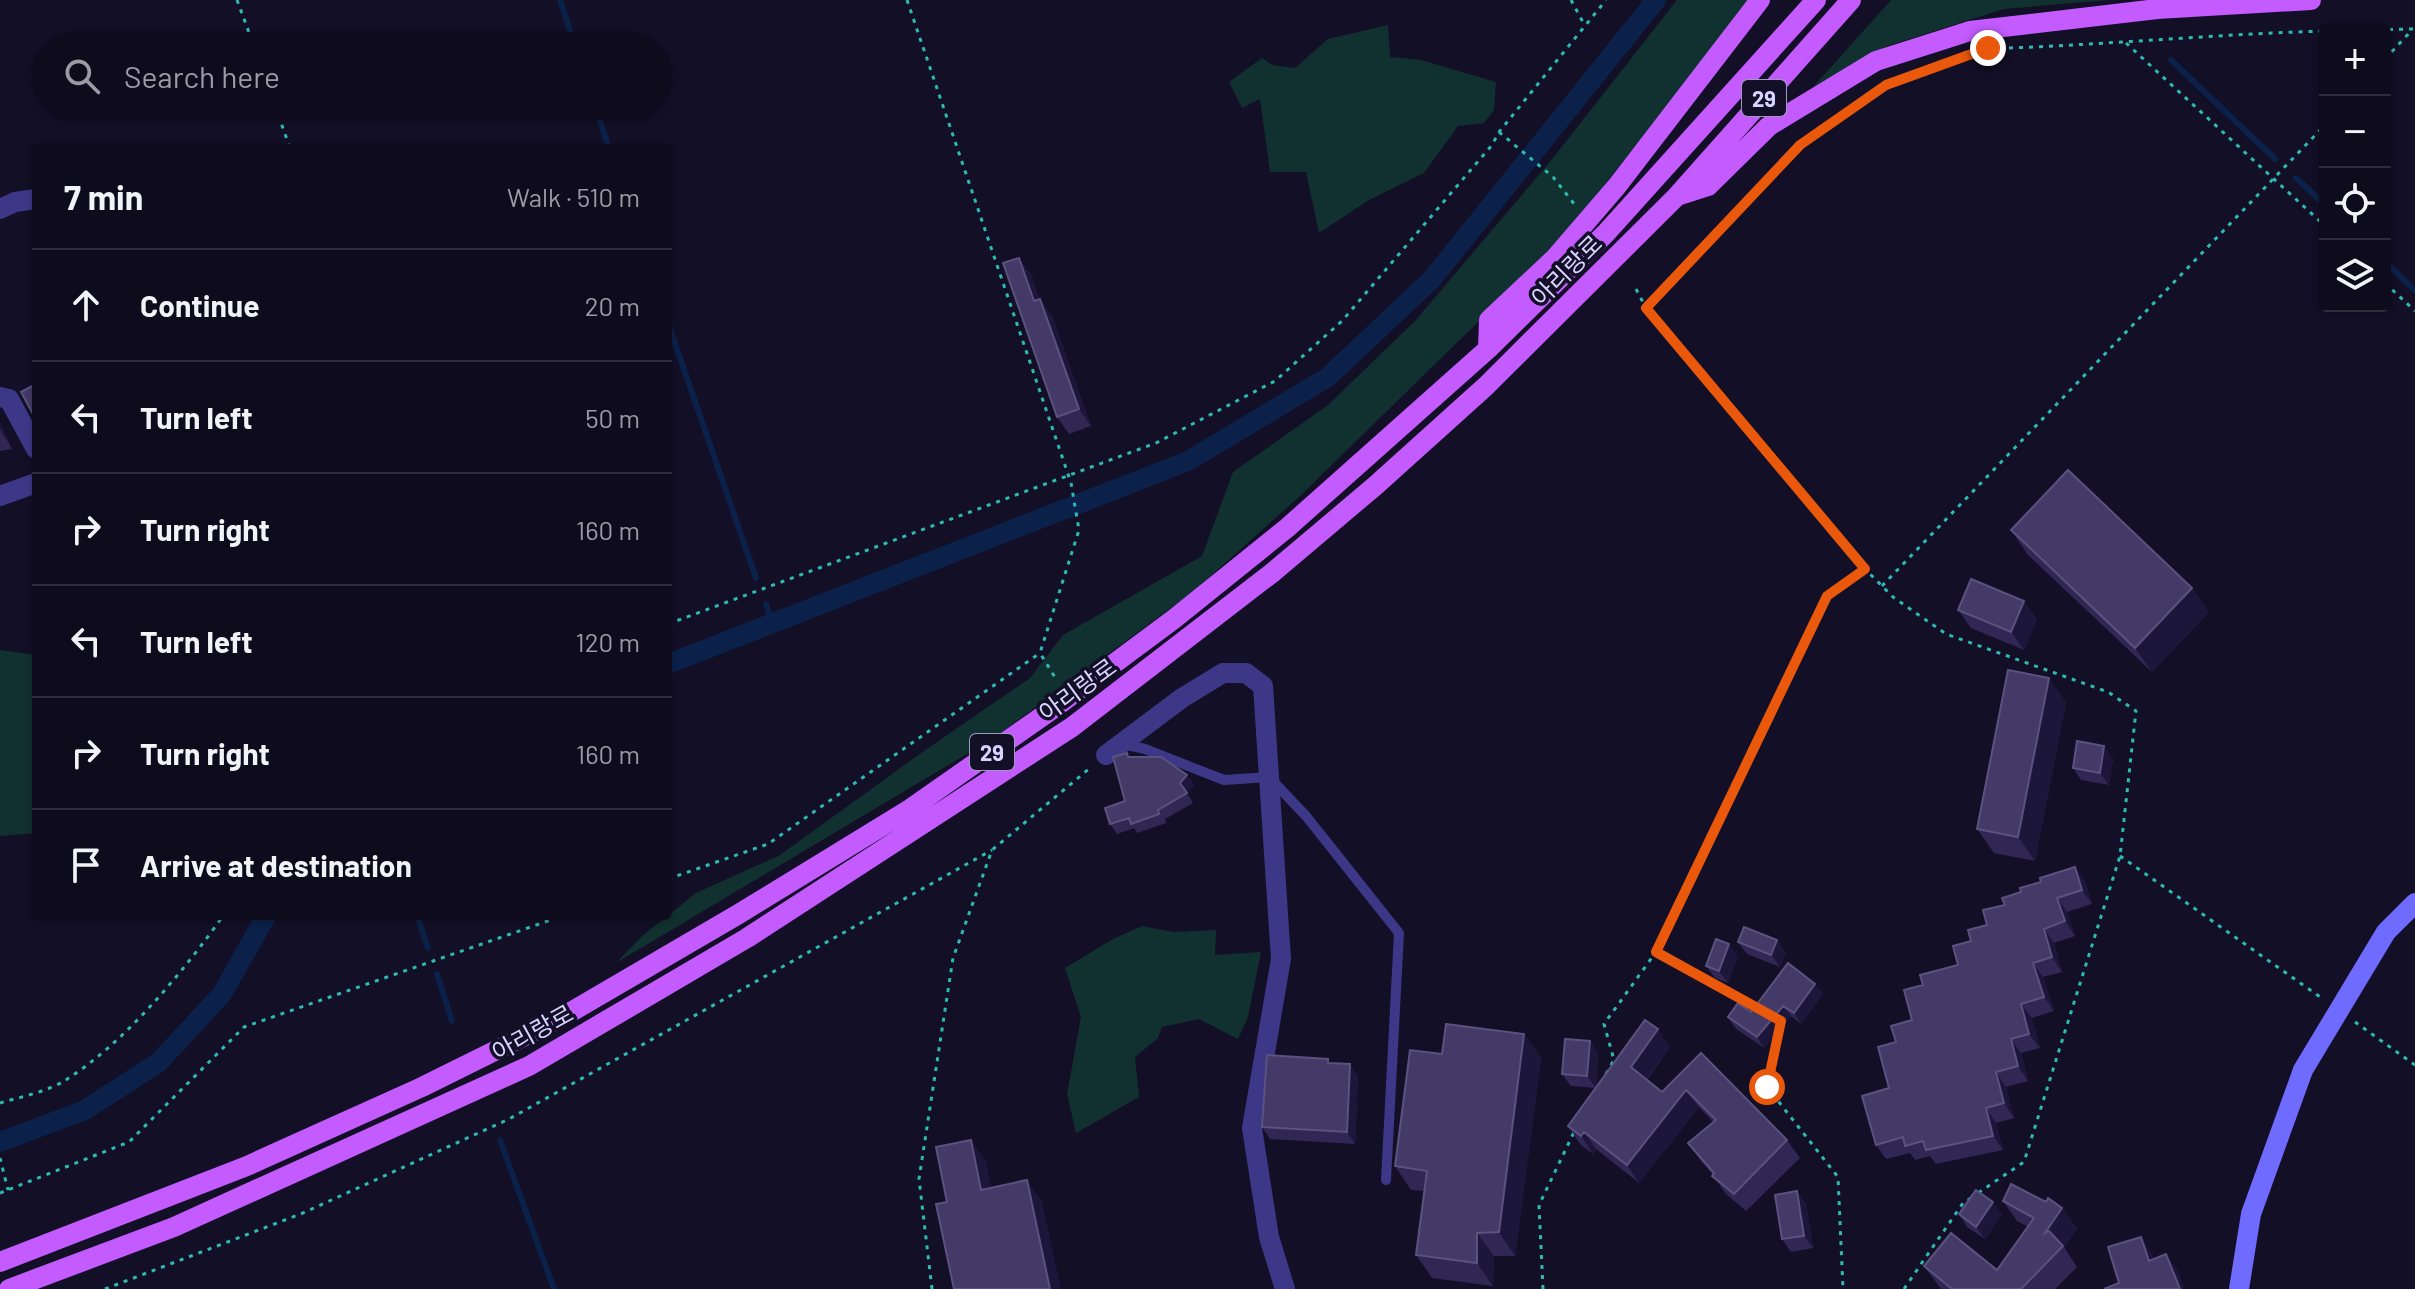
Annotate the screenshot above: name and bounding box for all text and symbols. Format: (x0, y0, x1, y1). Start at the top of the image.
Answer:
map controls (2319, 24, 2391, 312)
button: + (2319, 24, 2391, 96)
route end (1970, 30, 2006, 66)
search box (32, 32, 672, 120)
icon: search (60, 54, 104, 98)
text: Search here (124, 58, 280, 94)
road number: 29 (1742, 80, 1786, 116)
button: − (2319, 96, 2391, 168)
button: locate (2319, 168, 2391, 240)
text: 7 min (64, 176, 143, 217)
text: Walk · 510 m (507, 181, 640, 212)
street label: 아리랑로 (1525, 229, 1607, 311)
button: layers (2319, 240, 2391, 312)
icon: ahead (64, 283, 108, 327)
text: Continue (140, 287, 260, 323)
text: 20 m (585, 290, 640, 321)
icon: left (64, 395, 108, 439)
text: Turn left (140, 399, 253, 435)
text: 50 m (585, 402, 640, 433)
icon: right (64, 507, 108, 551)
text: Turn right (140, 511, 270, 547)
text: 160 m (576, 514, 640, 545)
icon: left (64, 619, 108, 663)
text: Turn left (140, 623, 253, 659)
text: 120 m (576, 626, 640, 657)
street label: 아리랑로 (1033, 651, 1121, 727)
icon: right (64, 731, 108, 775)
road number: 29 (970, 734, 1014, 770)
text: Turn right (140, 735, 270, 771)
text: 160 m (576, 738, 640, 769)
icon: arrive (64, 843, 108, 887)
text: Arrive at destination (140, 847, 412, 883)
street label: 아리랑로 (486, 998, 578, 1066)
route start (1749, 1069, 1785, 1105)

